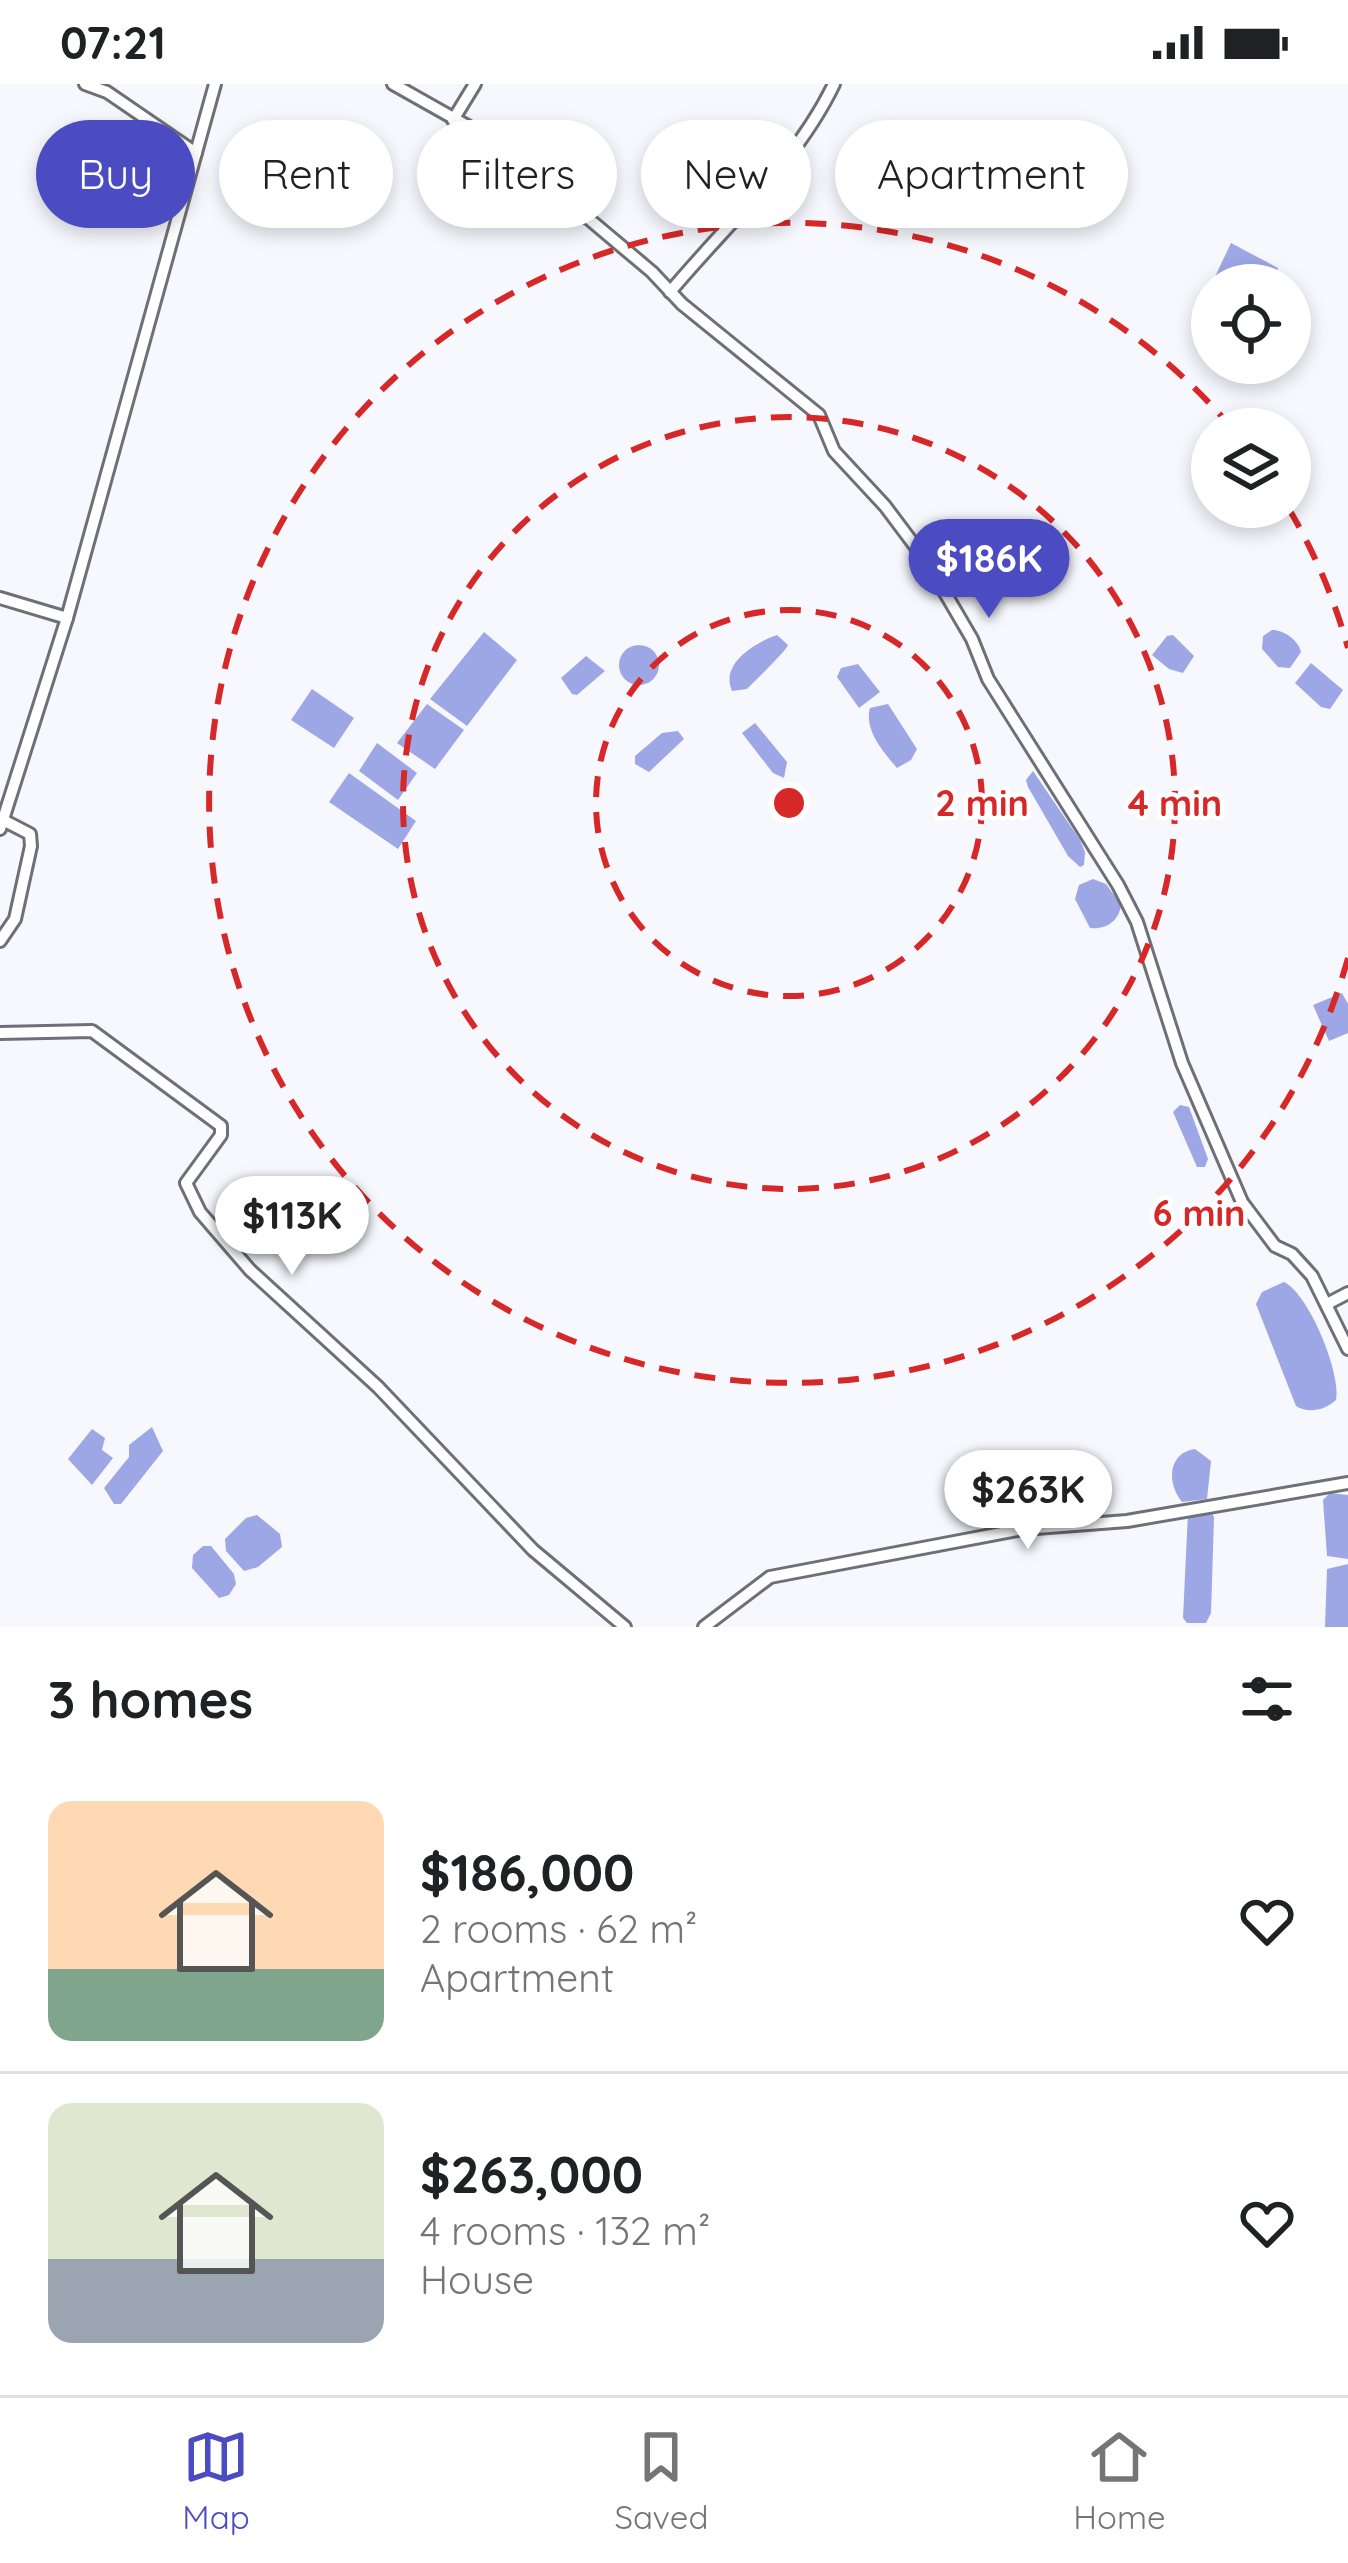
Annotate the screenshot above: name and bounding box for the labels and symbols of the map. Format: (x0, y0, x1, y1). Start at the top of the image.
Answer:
pin: $186K (905, 519, 1073, 621)
text: 2 min (935, 780, 1029, 825)
text: 4 min (1128, 780, 1222, 825)
centre of rings (768, 782, 810, 824)
pin: $113K (208, 1176, 376, 1278)
text: 6 min (1152, 1190, 1246, 1235)
pin: $263K (944, 1450, 1112, 1552)

